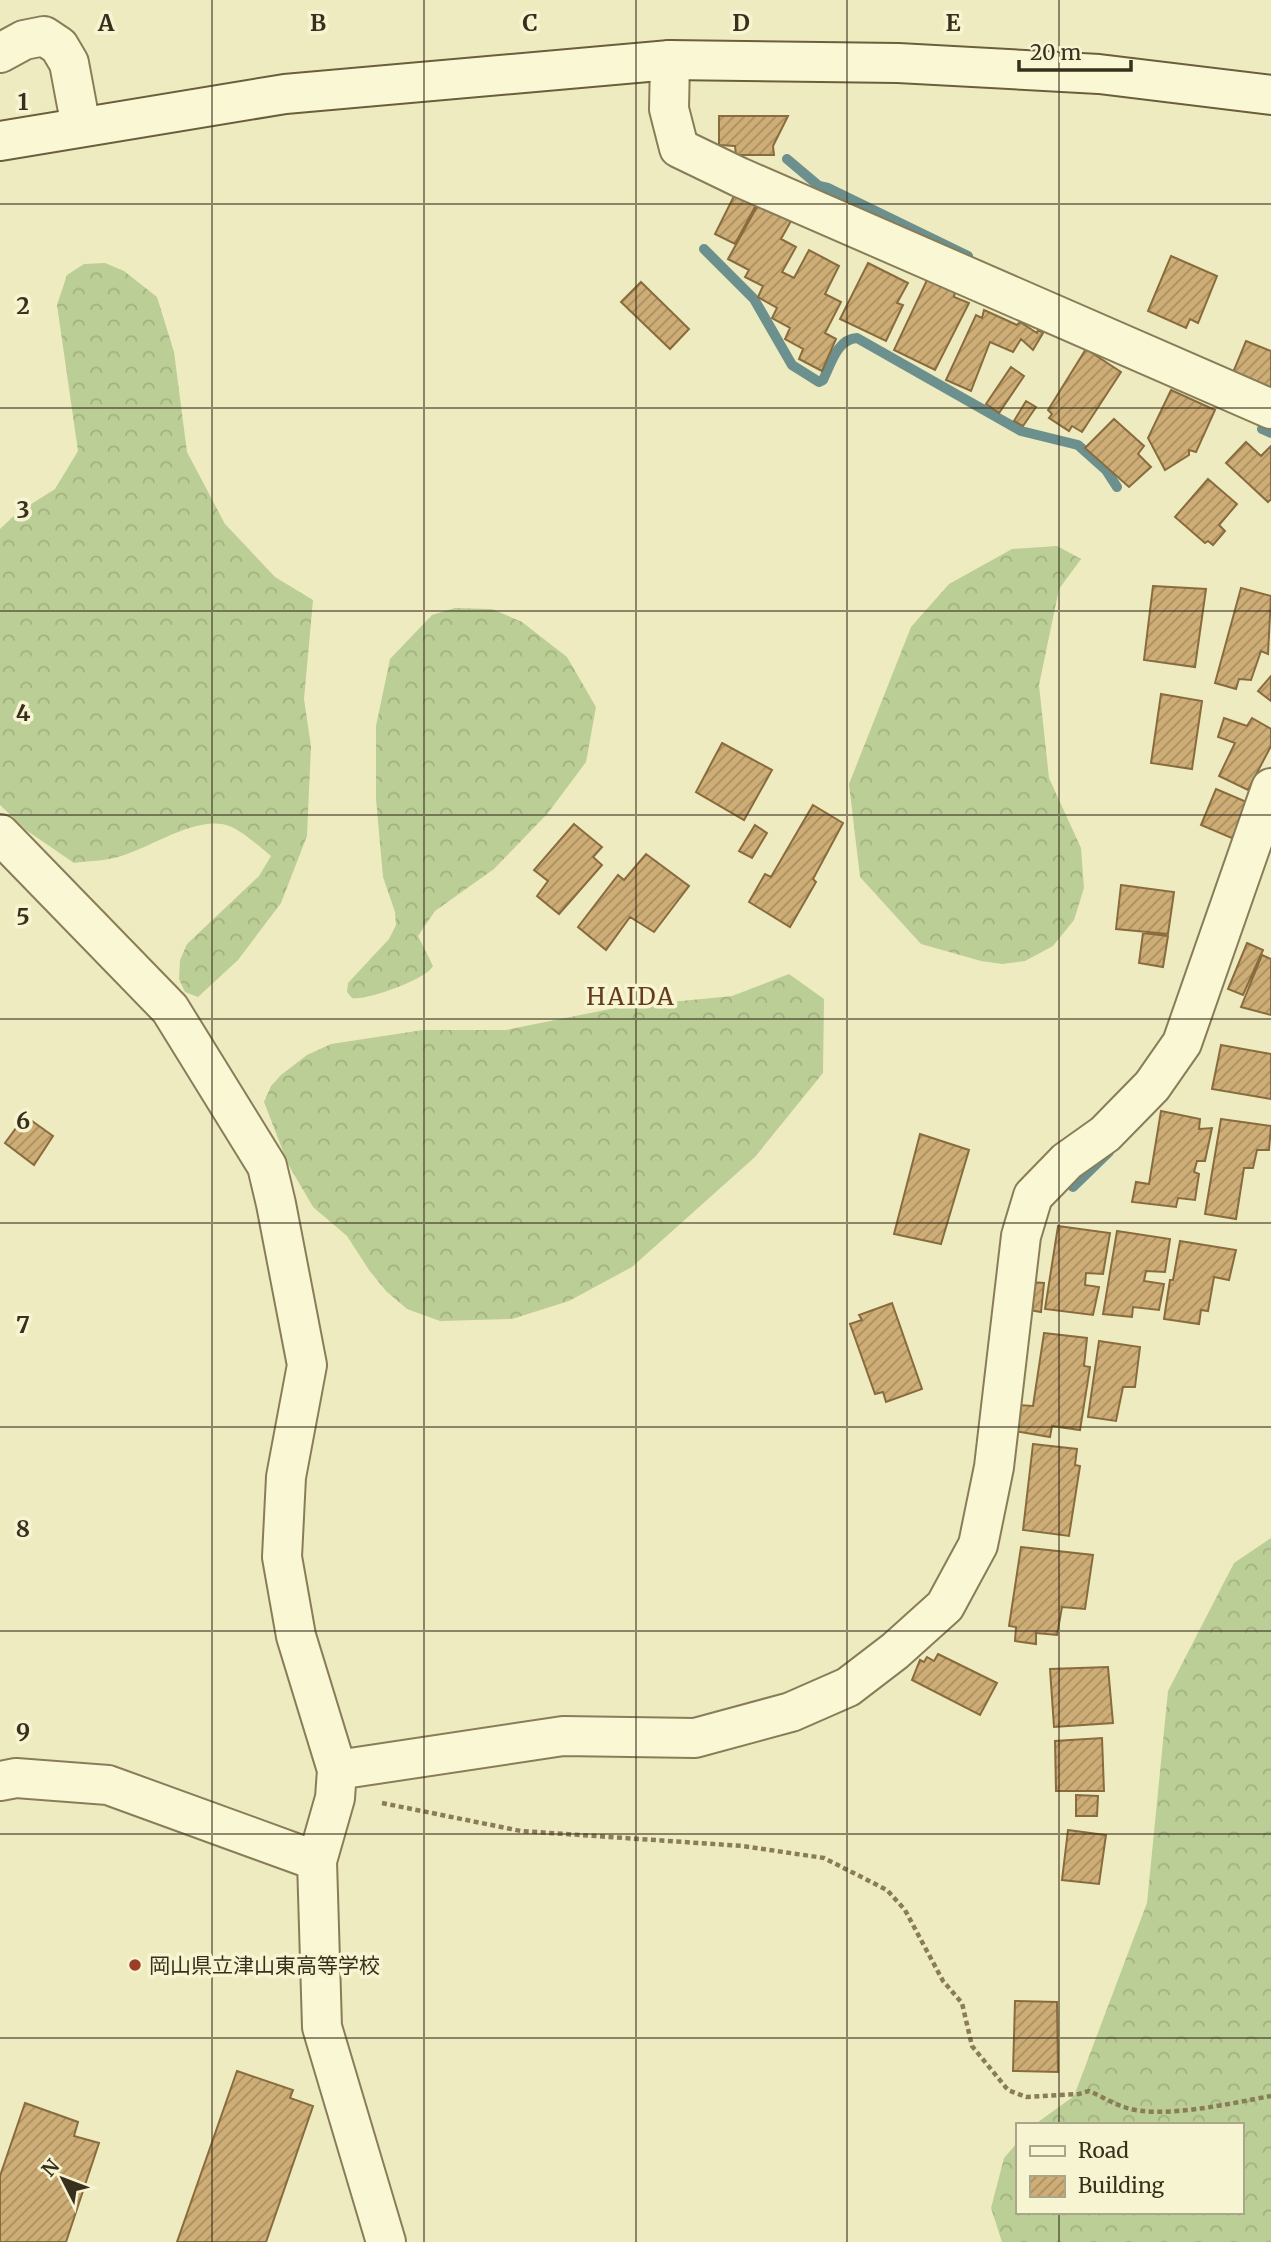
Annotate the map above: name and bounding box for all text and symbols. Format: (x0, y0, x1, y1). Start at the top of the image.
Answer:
text: A (97, 8, 115, 37)
text: B (310, 8, 326, 37)
text: C (522, 8, 538, 37)
text: D (732, 8, 750, 37)
text: E (945, 8, 961, 37)
scale bar (1019, 28, 1131, 72)
text: 20 m (1030, 39, 1082, 66)
text: 1 (18, 87, 29, 116)
text: 2 (16, 291, 30, 320)
text: 3 (16, 495, 30, 524)
text: 4 (16, 698, 31, 727)
text: 5 (16, 902, 30, 931)
district label: HAIDA (586, 981, 676, 1012)
text: 6 (16, 1106, 30, 1135)
text: 7 (16, 1310, 30, 1339)
text: 8 (16, 1514, 30, 1543)
text: 9 (16, 1717, 30, 1746)
place label: 岡山県立津山東高等学校 (149, 1952, 380, 1979)
marker: 岡山県立津山東高等学校 (127, 1957, 143, 1973)
legend (1016, 2123, 1243, 2214)
text: Road (1078, 2137, 1129, 2164)
north arrow (28, 2144, 98, 2214)
text: N (36, 2154, 64, 2181)
text: Building (1078, 2172, 1165, 2199)

